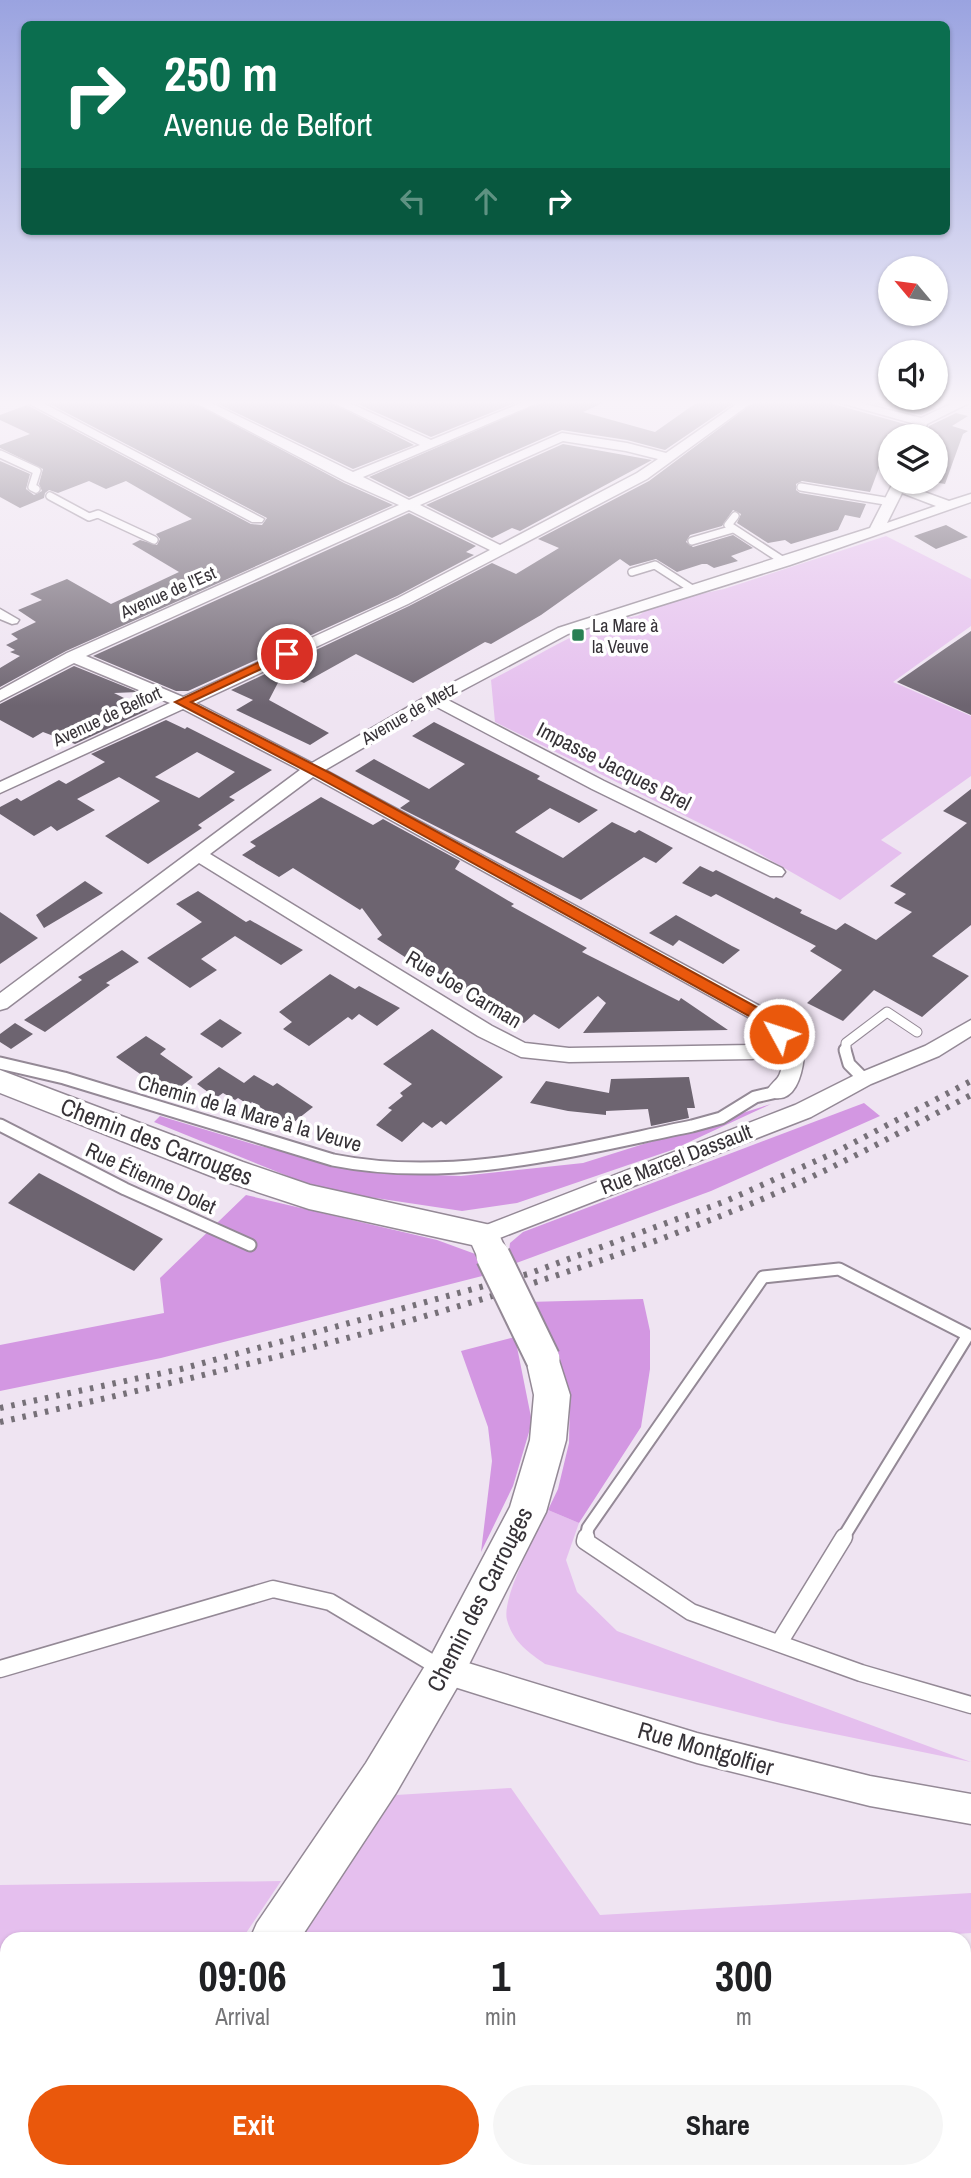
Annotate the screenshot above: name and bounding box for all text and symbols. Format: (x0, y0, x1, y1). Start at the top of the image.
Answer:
text: 250 m (164, 40, 278, 106)
icon: right (49, 49, 140, 140)
text: Avenue de Belfort (164, 103, 372, 146)
icon: left (394, 182, 432, 220)
icon: ahead (467, 182, 505, 220)
icon: right (540, 182, 578, 220)
north arrow (878, 256, 948, 326)
map controls (878, 256, 948, 494)
button: sound (878, 340, 948, 410)
button: layers (878, 424, 948, 494)
street label: Avenue de l'Est (115, 560, 220, 625)
place label: La Mare à la Veuve (592, 613, 658, 659)
pin (257, 624, 317, 684)
marker: La Mare à la Veuve (570, 627, 586, 643)
icon: arrive (268, 635, 306, 673)
street label: Avenue de Metz (356, 676, 461, 751)
street label: Avenue de Belfort (48, 680, 165, 752)
street label: Impasse Jacques Brel (532, 715, 696, 817)
street label: Rue Joe Carman (401, 943, 527, 1035)
position arrow (742, 997, 816, 1071)
street label: Chemin de la Mare à la Veuve (135, 1067, 365, 1159)
street label: Chemin des Carrouges (56, 1090, 258, 1192)
street label: Rue Marcel Dassault (596, 1117, 756, 1201)
street label: Rue Étienne Dolet (81, 1135, 221, 1221)
street label: Chemin des Carrouges (419, 1501, 539, 1697)
street label: Rue Montgolfier (634, 1713, 778, 1783)
text: 09:06 (199, 1948, 287, 2004)
text: 1 (491, 1948, 510, 2004)
text: 300 (715, 1948, 773, 2004)
text: Arrival (215, 2001, 270, 2032)
text: min (485, 2001, 517, 2032)
text: m (736, 2001, 752, 2032)
button: Exit (28, 2085, 479, 2165)
button: Share (493, 2085, 943, 2165)

